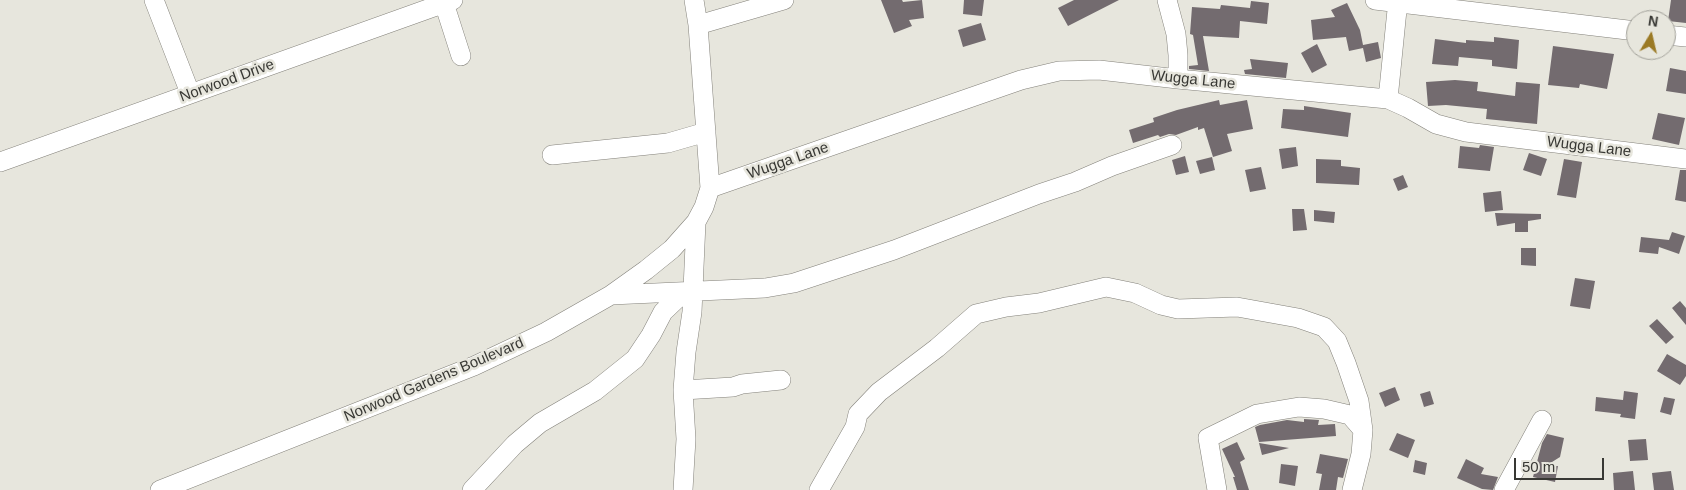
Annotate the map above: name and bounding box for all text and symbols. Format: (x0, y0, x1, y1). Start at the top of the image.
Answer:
north arrow (1626, 10, 1676, 60)
text: N (1647, 12, 1659, 30)
street label: Norwood Drive (177, 56, 277, 106)
street label: Wugga Lane (1150, 67, 1236, 93)
street label: Wugga Lane (1546, 133, 1632, 161)
street label: Wugga Lane (745, 139, 831, 183)
street label: Norwood Gardens Boulevard (341, 334, 527, 426)
scale bar (1516, 448, 1606, 480)
text: 50 m (1522, 458, 1555, 475)

